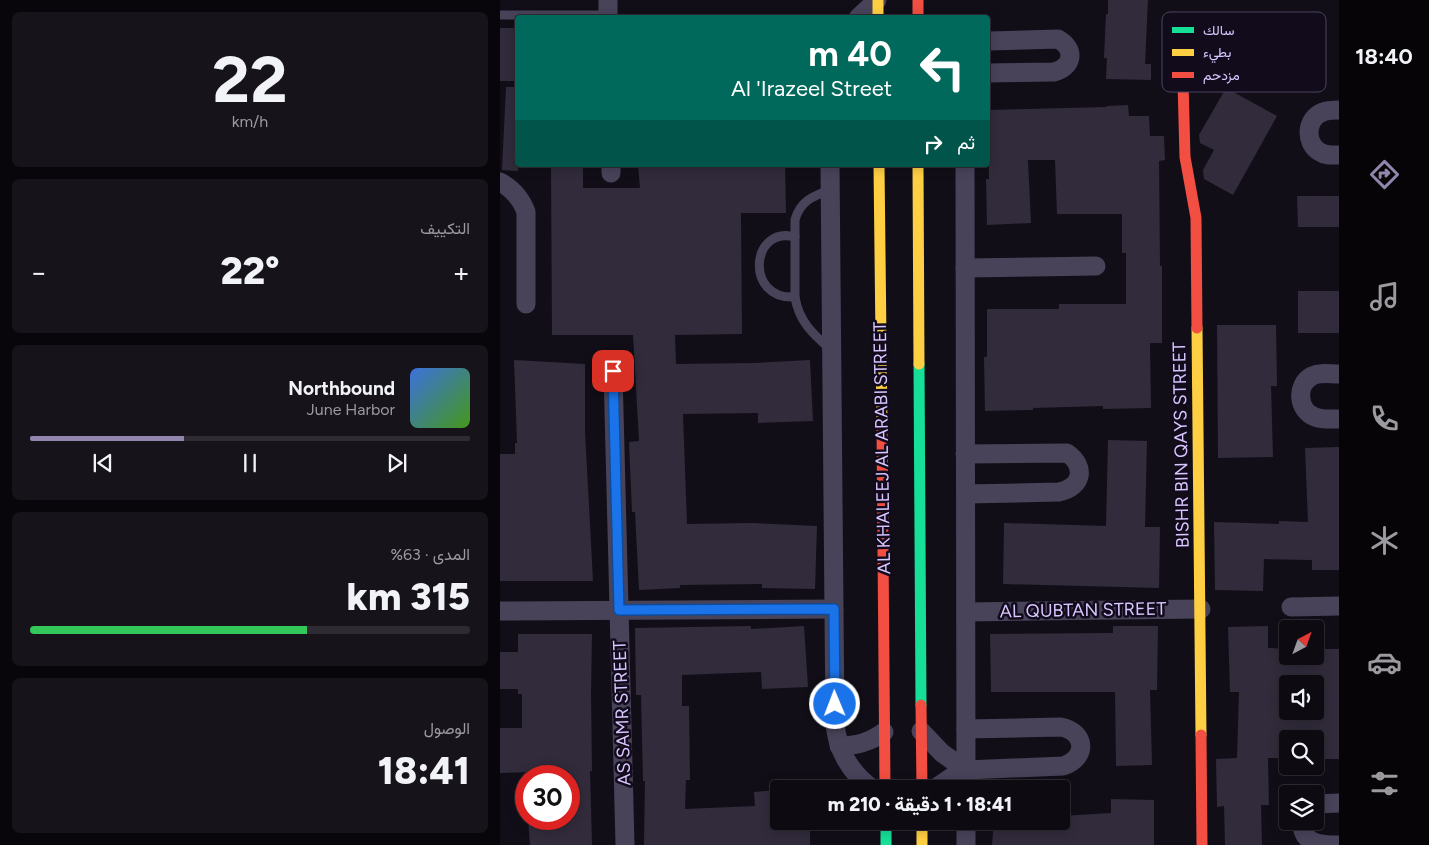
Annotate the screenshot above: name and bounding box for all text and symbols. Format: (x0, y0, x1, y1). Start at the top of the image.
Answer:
legend (1162, 12, 1326, 92)
text: سالك (1203, 22, 1234, 39)
text: 40 m (808, 33, 892, 75)
icon: left (910, 35, 975, 100)
text: 22 (212, 40, 288, 118)
text: 18:40 (1355, 43, 1413, 70)
text: بطيء (1203, 44, 1231, 64)
text: مزدحم (1203, 67, 1240, 84)
text: Al 'Irazeel Street (731, 75, 892, 102)
text: km/h (232, 112, 268, 131)
icon: right (919, 130, 947, 158)
text: ثم (957, 131, 975, 154)
icon: directions (1367, 157, 1402, 192)
text: التكييف (420, 219, 470, 238)
text: 22° (220, 248, 280, 294)
text: − (30, 255, 47, 289)
text: + (453, 255, 470, 289)
icon: music (1367, 279, 1402, 314)
street label: AL KHALEEJ AL ARABI STREET (869, 321, 895, 574)
street label: BISHR BIN QAYS STREET (1168, 342, 1194, 548)
pin (592, 350, 634, 392)
icon: arrive (599, 357, 627, 385)
text: Northbound (288, 377, 395, 400)
text: June Harbor (307, 400, 395, 419)
icon: phone (1367, 401, 1402, 436)
icon: previous (89, 449, 117, 477)
icon: pause (236, 449, 264, 477)
icon: next (383, 449, 411, 477)
icon: climate (1367, 523, 1402, 558)
text: المدى · 63% (390, 545, 470, 564)
text: 315 km (347, 574, 470, 620)
street label: AL QUBTAN STREET (1000, 598, 1167, 622)
north arrow (1279, 620, 1324, 665)
map controls (1279, 620, 1324, 830)
street label: AS SAMR STREET (608, 640, 636, 786)
icon: car (1367, 645, 1402, 680)
button: sound (1279, 675, 1324, 720)
position arrow (808, 677, 860, 729)
text: الوصول (424, 719, 470, 738)
button: search (1279, 730, 1324, 775)
text: 18:41 (378, 748, 470, 794)
speed limit sign: 30 (515, 765, 580, 830)
icon: filters (1367, 766, 1402, 801)
button: layers (1279, 785, 1324, 830)
text: 18:41 · 1 دقيقة · 210 m (828, 793, 1012, 816)

